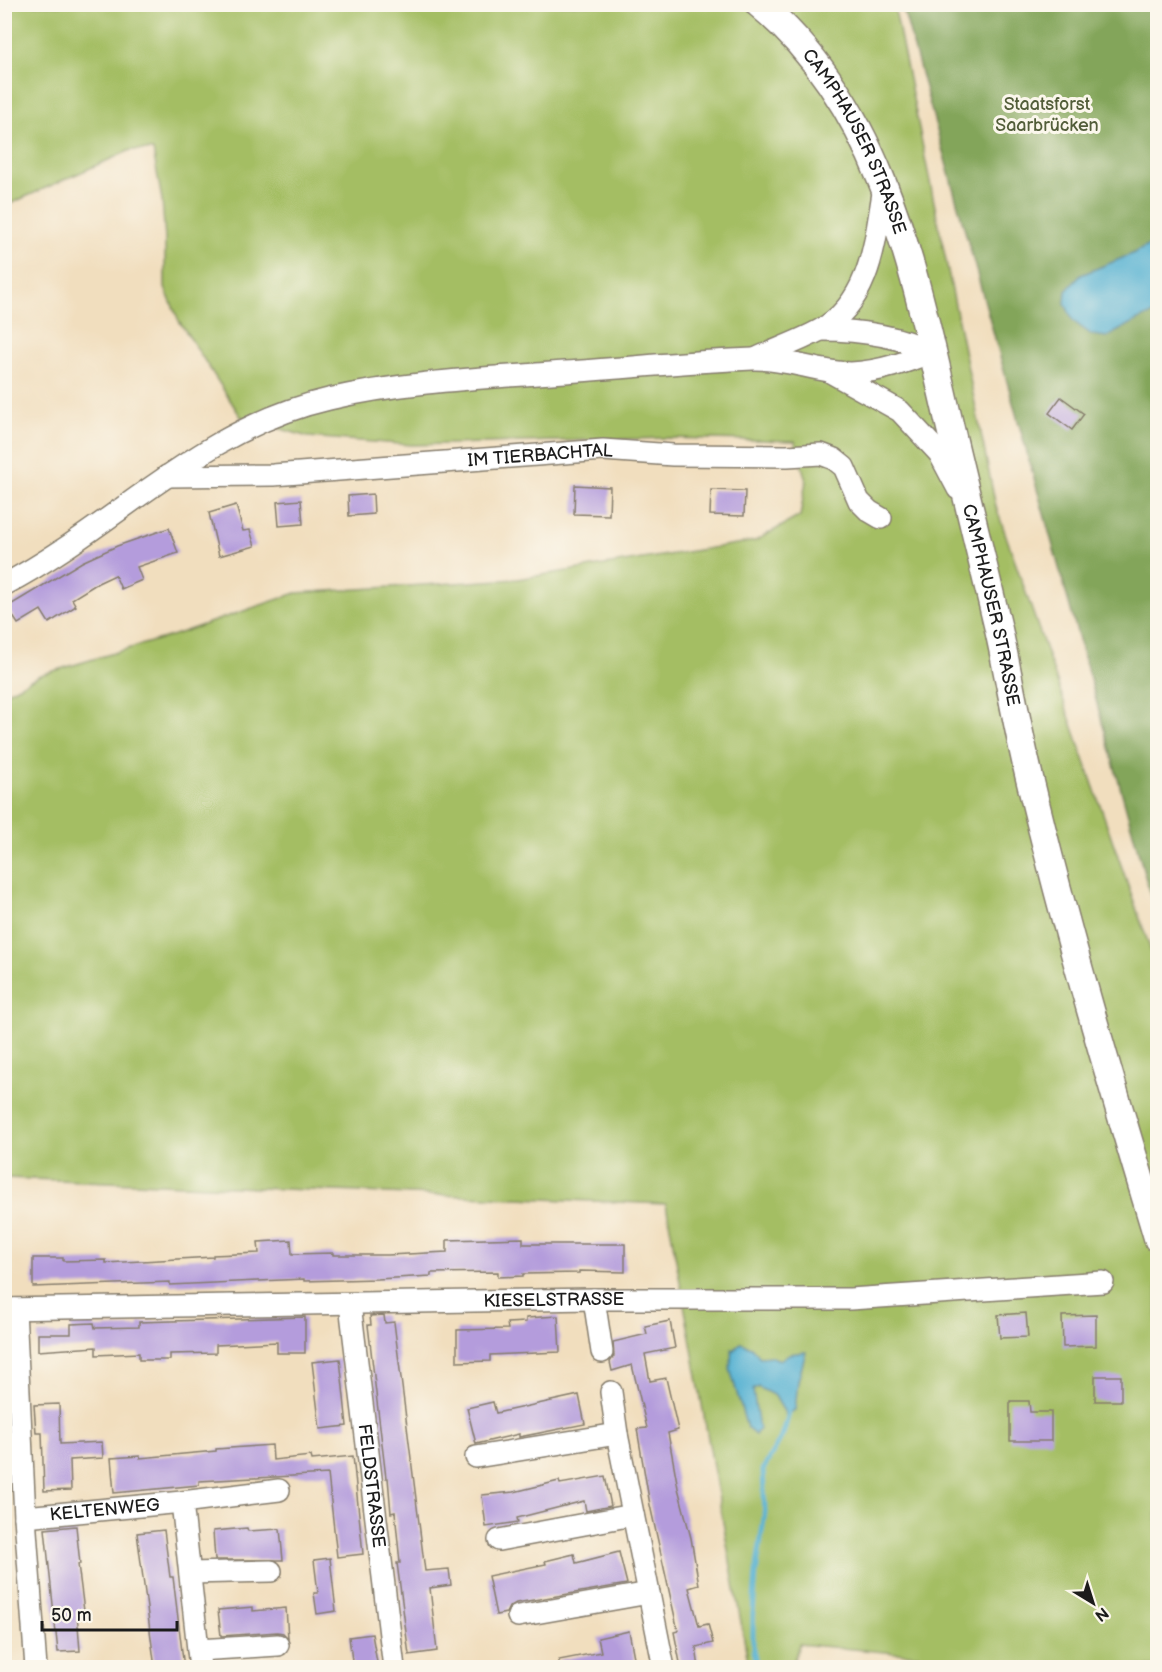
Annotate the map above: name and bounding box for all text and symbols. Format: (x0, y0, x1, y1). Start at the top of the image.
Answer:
street label: CAMPHAUSER STRASSE (798, 45, 910, 237)
park label: Staatsforst Saarbrücken (995, 94, 1099, 136)
street label: IM TIERBACHTAL (467, 440, 614, 471)
street label: CAMPHAUSER STRASSE (958, 502, 1024, 708)
street label: KIESELSTRASSE (483, 1289, 625, 1312)
street label: FELDSTRASSE (354, 1422, 389, 1549)
street label: KELTENWEG (49, 1494, 161, 1526)
north arrow (1063, 1573, 1123, 1633)
scale bar (42, 1594, 177, 1632)
text: N (1091, 1602, 1112, 1625)
text: 50 m (51, 1605, 92, 1626)

